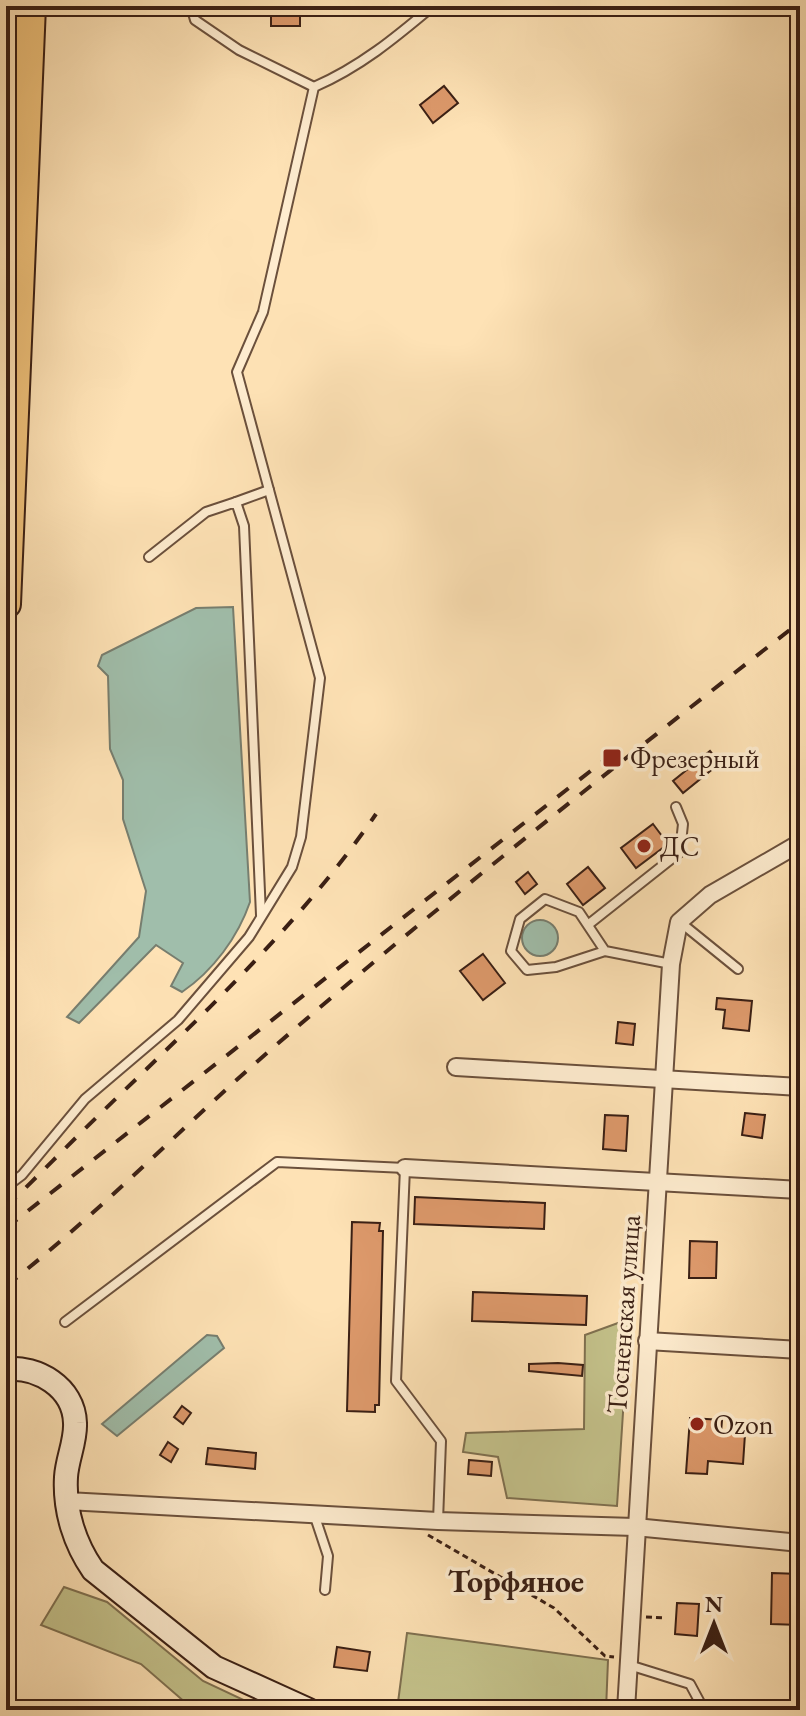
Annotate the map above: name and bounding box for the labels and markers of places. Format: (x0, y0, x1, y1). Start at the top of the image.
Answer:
place label: Фрезерный (630, 740, 760, 776)
marker: Фрезерный (601, 747, 623, 769)
place label: ДС (660, 828, 700, 864)
marker: ДС (635, 837, 653, 855)
place label: Ozon (713, 1406, 774, 1442)
marker: Ozon (688, 1415, 706, 1433)

